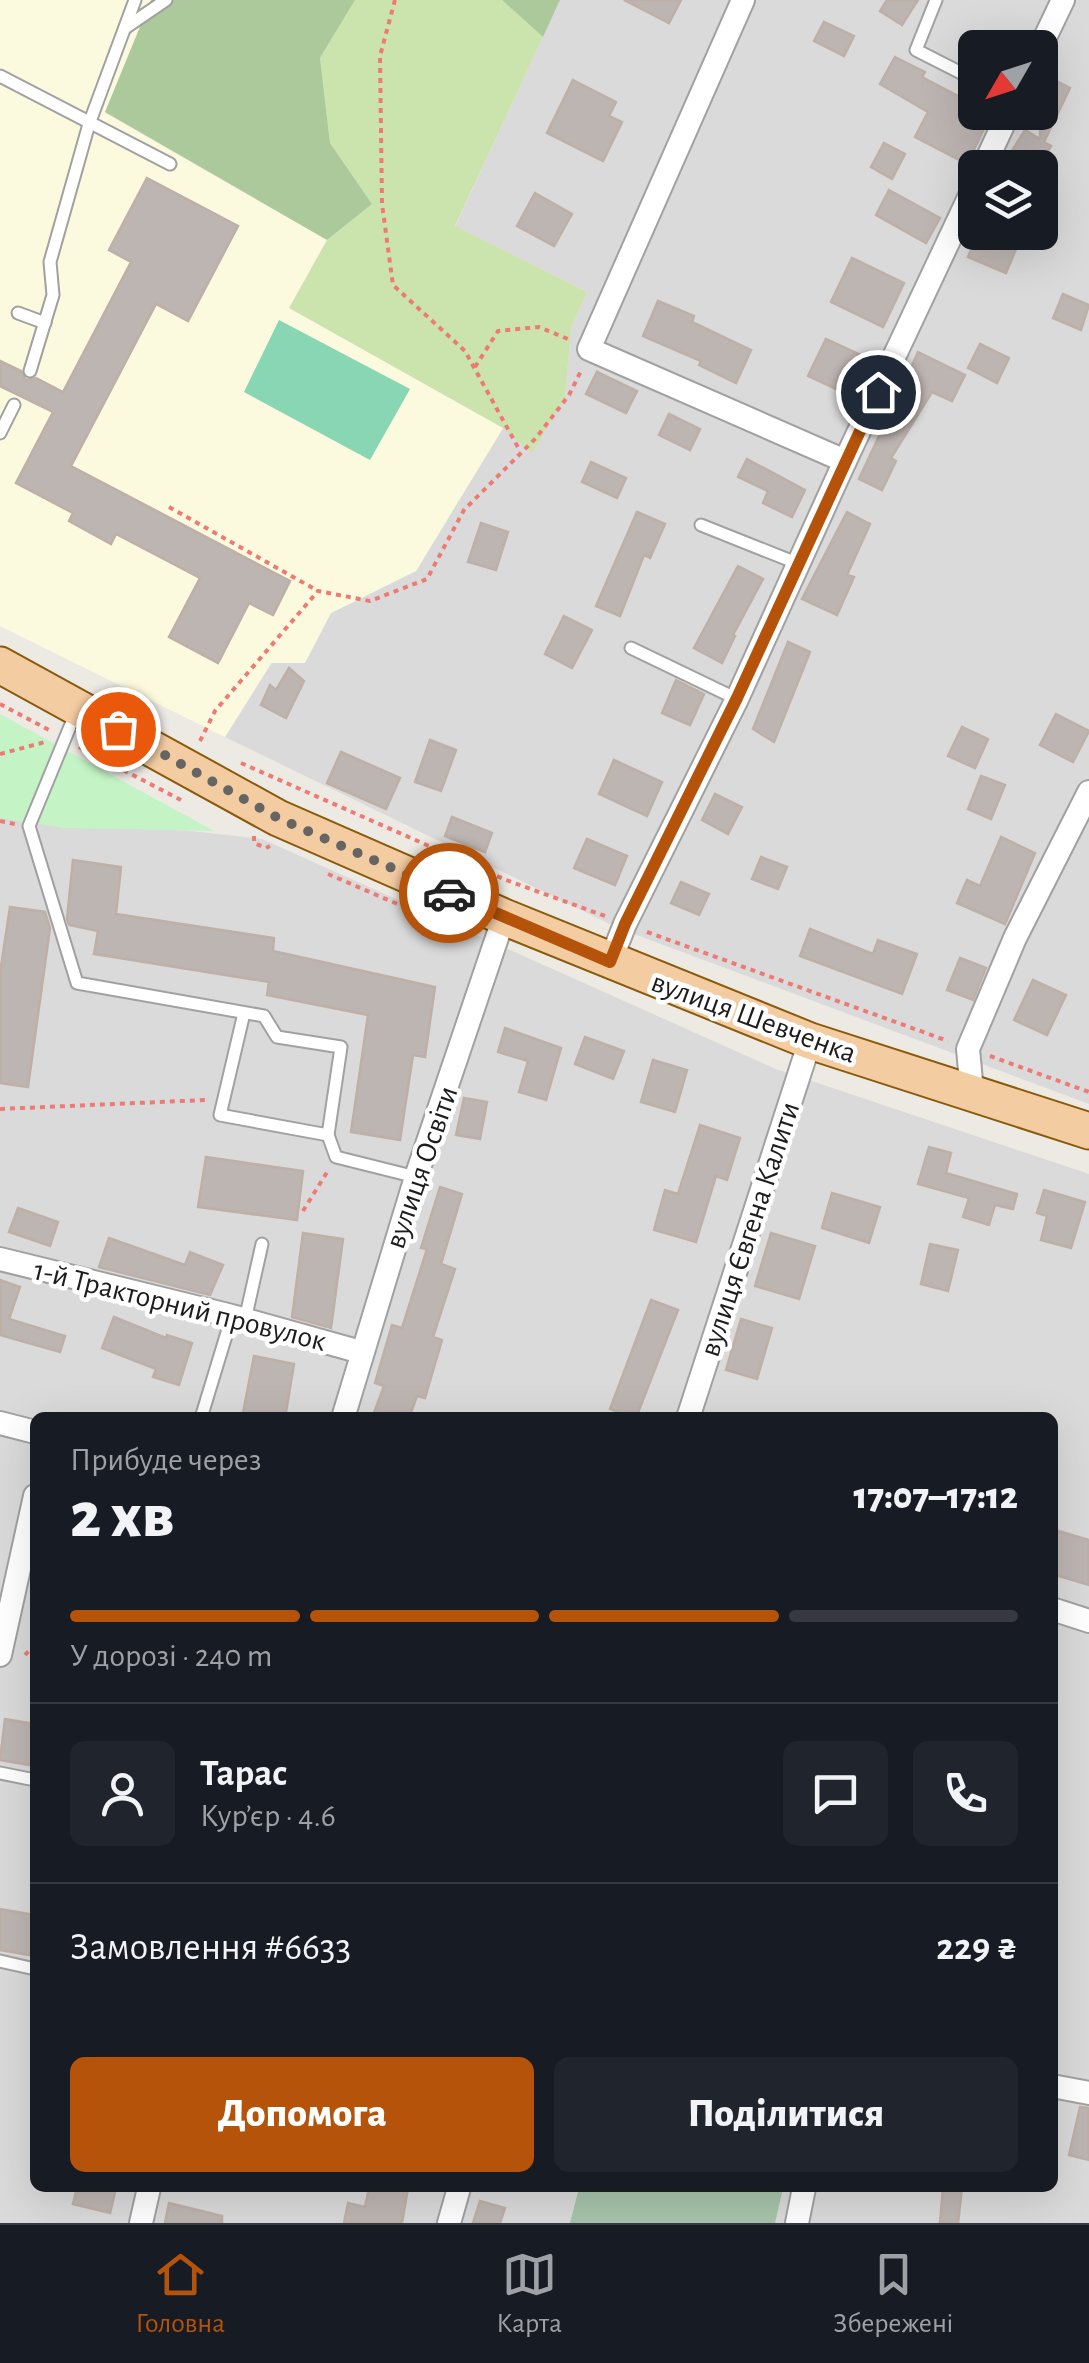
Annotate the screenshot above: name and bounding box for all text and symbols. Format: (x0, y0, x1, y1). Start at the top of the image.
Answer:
north arrow (958, 30, 1058, 130)
map controls (958, 30, 1058, 250)
button: layers (958, 150, 1058, 250)
pin (836, 350, 921, 435)
icon: home (851, 365, 906, 420)
pin (76, 687, 161, 772)
icon: bag (91, 702, 146, 757)
courier (399, 843, 499, 943)
icon: car (422, 866, 477, 921)
street label: вулиця Шевченка (647, 967, 860, 1069)
street label: вулиця Освіти (380, 1082, 464, 1252)
street label: вулиця Євгена Калити (695, 1098, 805, 1360)
street label: 1-й Тракторний провулок (30, 1255, 329, 1357)
text: Прибуде через (70, 1444, 262, 1476)
text: 17:07–17:12 (853, 1478, 1018, 1516)
text: 2 хв (70, 1484, 174, 1549)
text: У дорозі · 240 m (70, 1640, 272, 1672)
button: person (70, 1741, 175, 1846)
button: chat (783, 1741, 888, 1846)
button: phone (913, 1741, 1018, 1846)
text: Тарас (200, 1755, 287, 1793)
text: Кур’єр · 4.6 (200, 1800, 336, 1832)
text: Замовлення #6633 (70, 1929, 351, 1967)
text: 229 ₴ (936, 1929, 1018, 1967)
button: Допомога (70, 2057, 534, 2172)
button: Поділитися (554, 2057, 1018, 2172)
tab: Головна (136, 2247, 225, 2341)
tab: Карта (496, 2247, 562, 2341)
tab: Збережені (833, 2247, 953, 2341)

